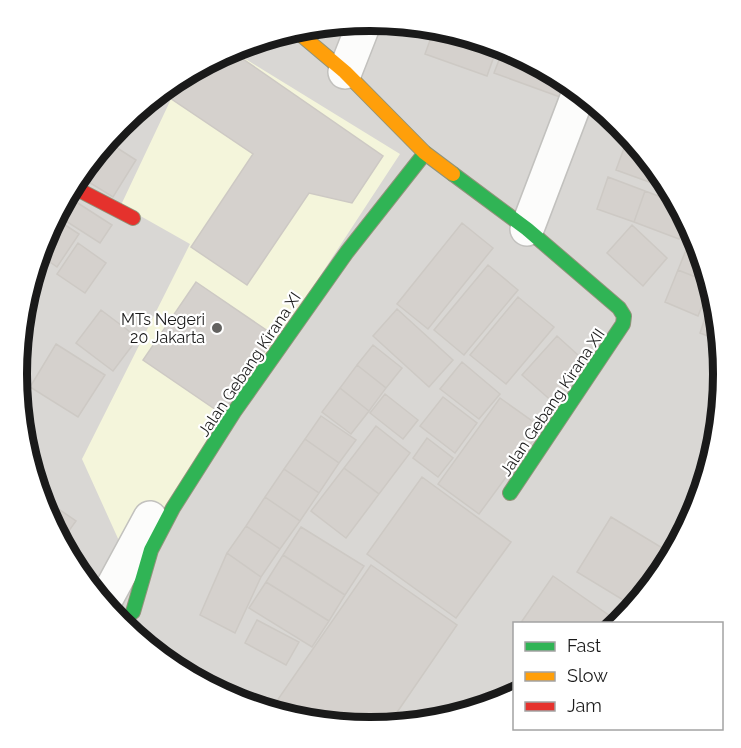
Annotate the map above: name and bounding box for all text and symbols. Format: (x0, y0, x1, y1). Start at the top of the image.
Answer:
street label: Jalan Gebang Kirana XI (194, 289, 305, 440)
place label: MTs Negeri 20 Jakarta (121, 310, 205, 347)
marker: MTs Negeri 20 Jakarta (210, 321, 224, 335)
street label: Jalan Gebang Kirana XII (496, 325, 609, 480)
legend (513, 622, 723, 730)
text: Fast (567, 635, 601, 656)
text: Slow (567, 665, 608, 686)
text: Jam (567, 695, 602, 716)

